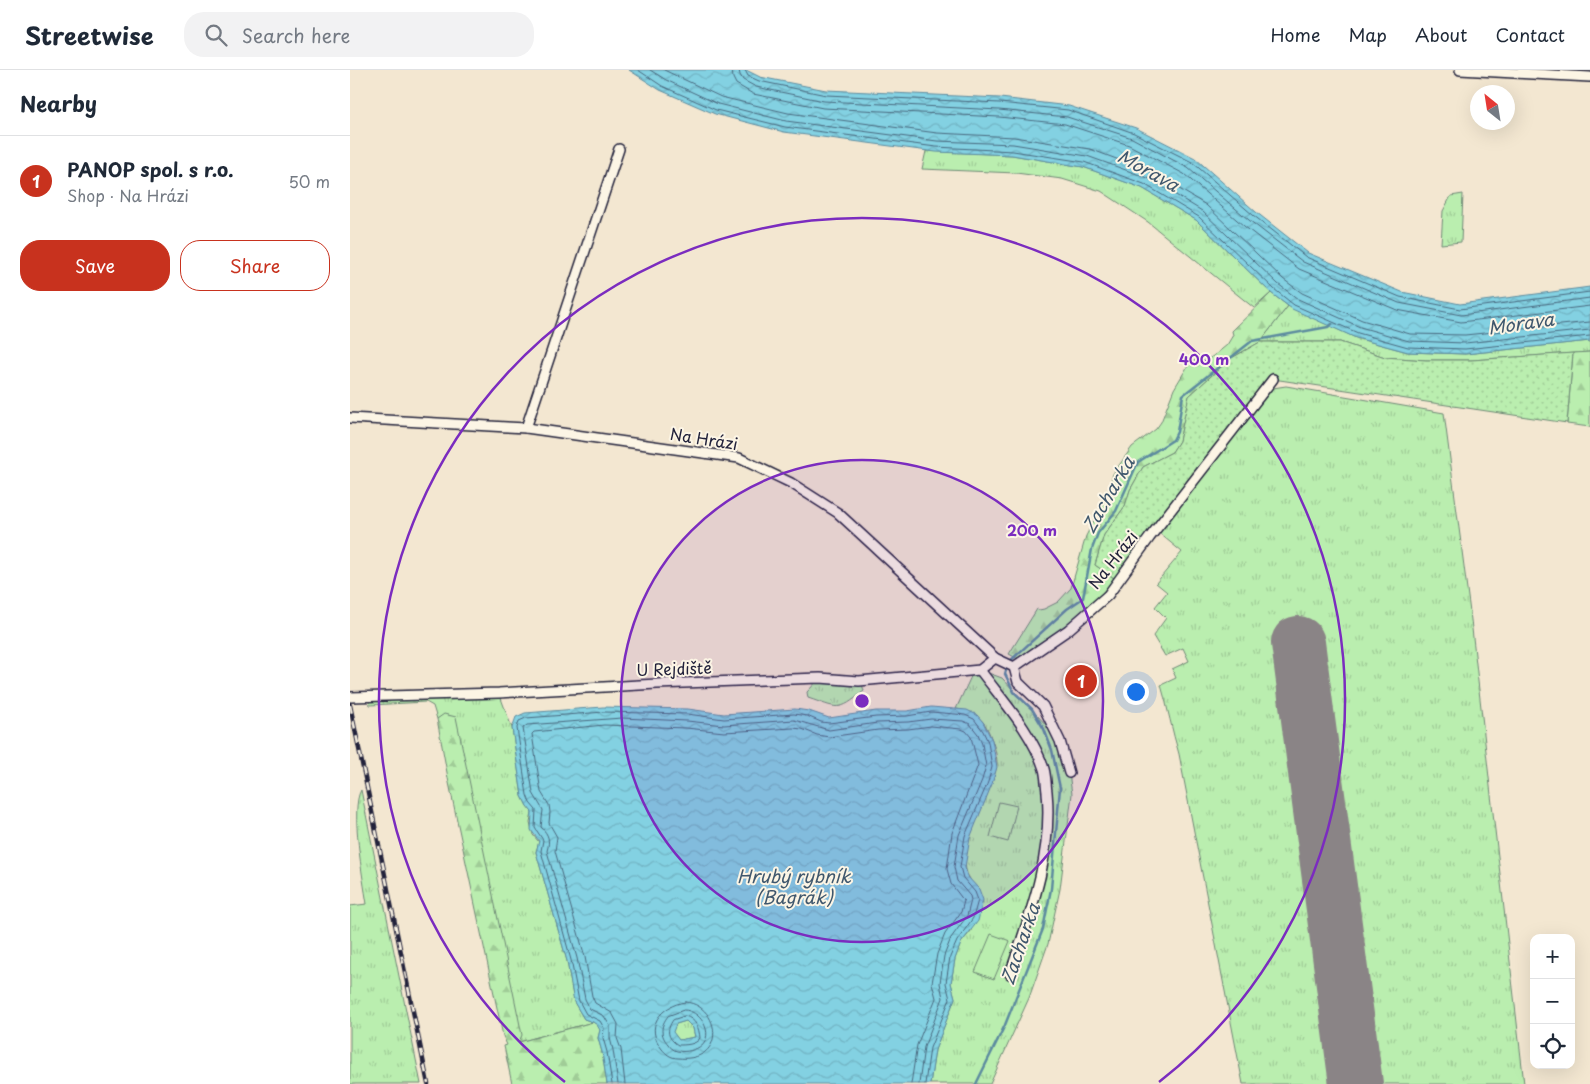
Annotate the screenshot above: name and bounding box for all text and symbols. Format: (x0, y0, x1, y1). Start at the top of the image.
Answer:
search box (184, 12, 534, 57)
text: Streetwise (25, 17, 154, 53)
icon: search (202, 21, 230, 49)
text: Search here (242, 21, 350, 49)
text: Home (1270, 21, 1320, 48)
text: Map (1348, 21, 1387, 48)
text: About (1415, 21, 1467, 48)
text: Contact (1495, 21, 1565, 48)
north arrow (1470, 85, 1515, 130)
text: Nearby (20, 87, 97, 119)
water label: Morava (1113, 142, 1185, 198)
text: PANOP spol. s r.o. (67, 155, 233, 183)
text: 1 (32, 169, 40, 193)
text: 50 m (289, 169, 330, 193)
text: Shop · Na Hrázi (67, 183, 189, 207)
button: Save (20, 240, 170, 291)
button: Share (180, 240, 330, 291)
water label: Morava (1486, 304, 1556, 341)
text: 400 m (1179, 347, 1229, 370)
street label: Na Hrázi (669, 421, 740, 455)
water label: Zacharka (1075, 450, 1141, 538)
text: 200 m (1007, 518, 1057, 541)
street label: Na Hrázi (1082, 525, 1143, 594)
street label: U Rejdiště (636, 655, 712, 681)
pin: 1 (1065, 662, 1097, 700)
your location (1123, 679, 1149, 705)
centre of rings (853, 692, 871, 710)
water label: Hrubý rybník (Bagrák) (737, 862, 852, 910)
water label: Zacharka (993, 899, 1046, 988)
map controls (1530, 934, 1575, 1069)
button: + (1530, 934, 1575, 979)
button: − (1530, 979, 1575, 1024)
button: locate (1530, 1024, 1575, 1069)

